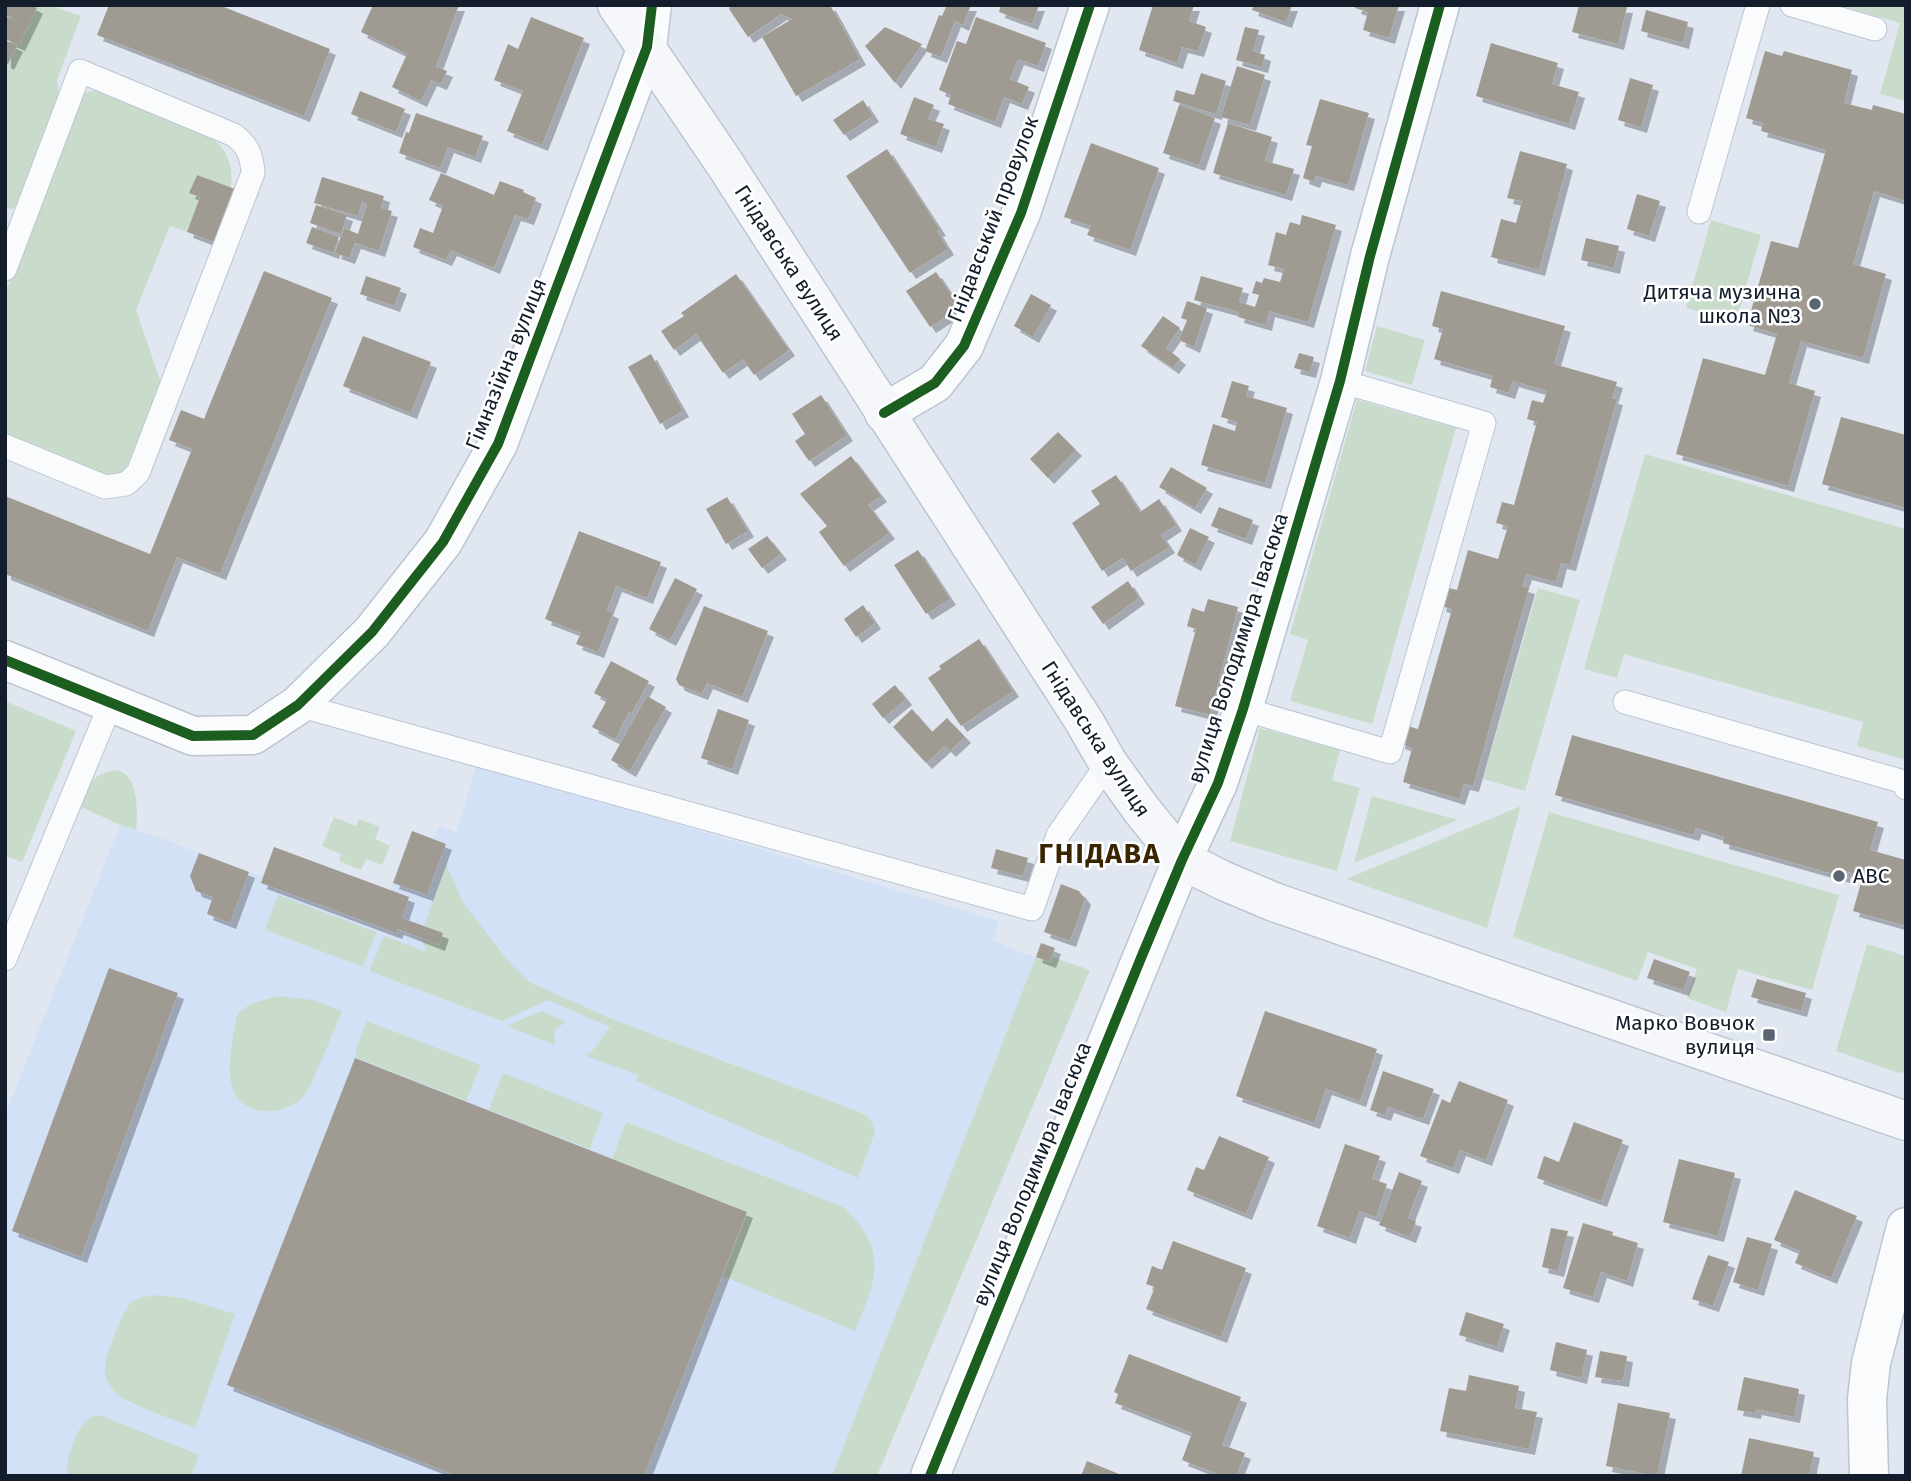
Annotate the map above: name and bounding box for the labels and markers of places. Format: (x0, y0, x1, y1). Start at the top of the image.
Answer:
place label: Дитяча музична школа №3 (1643, 279, 1801, 329)
marker: Дитяча музична школа №3 (1807, 296, 1823, 312)
place label: ABC (1853, 863, 1890, 889)
marker: ABC (1831, 868, 1847, 884)
place label: Марко Вовчок вулиця (1615, 1010, 1755, 1060)
marker: Марко Вовчок вулиця (1761, 1027, 1777, 1043)

